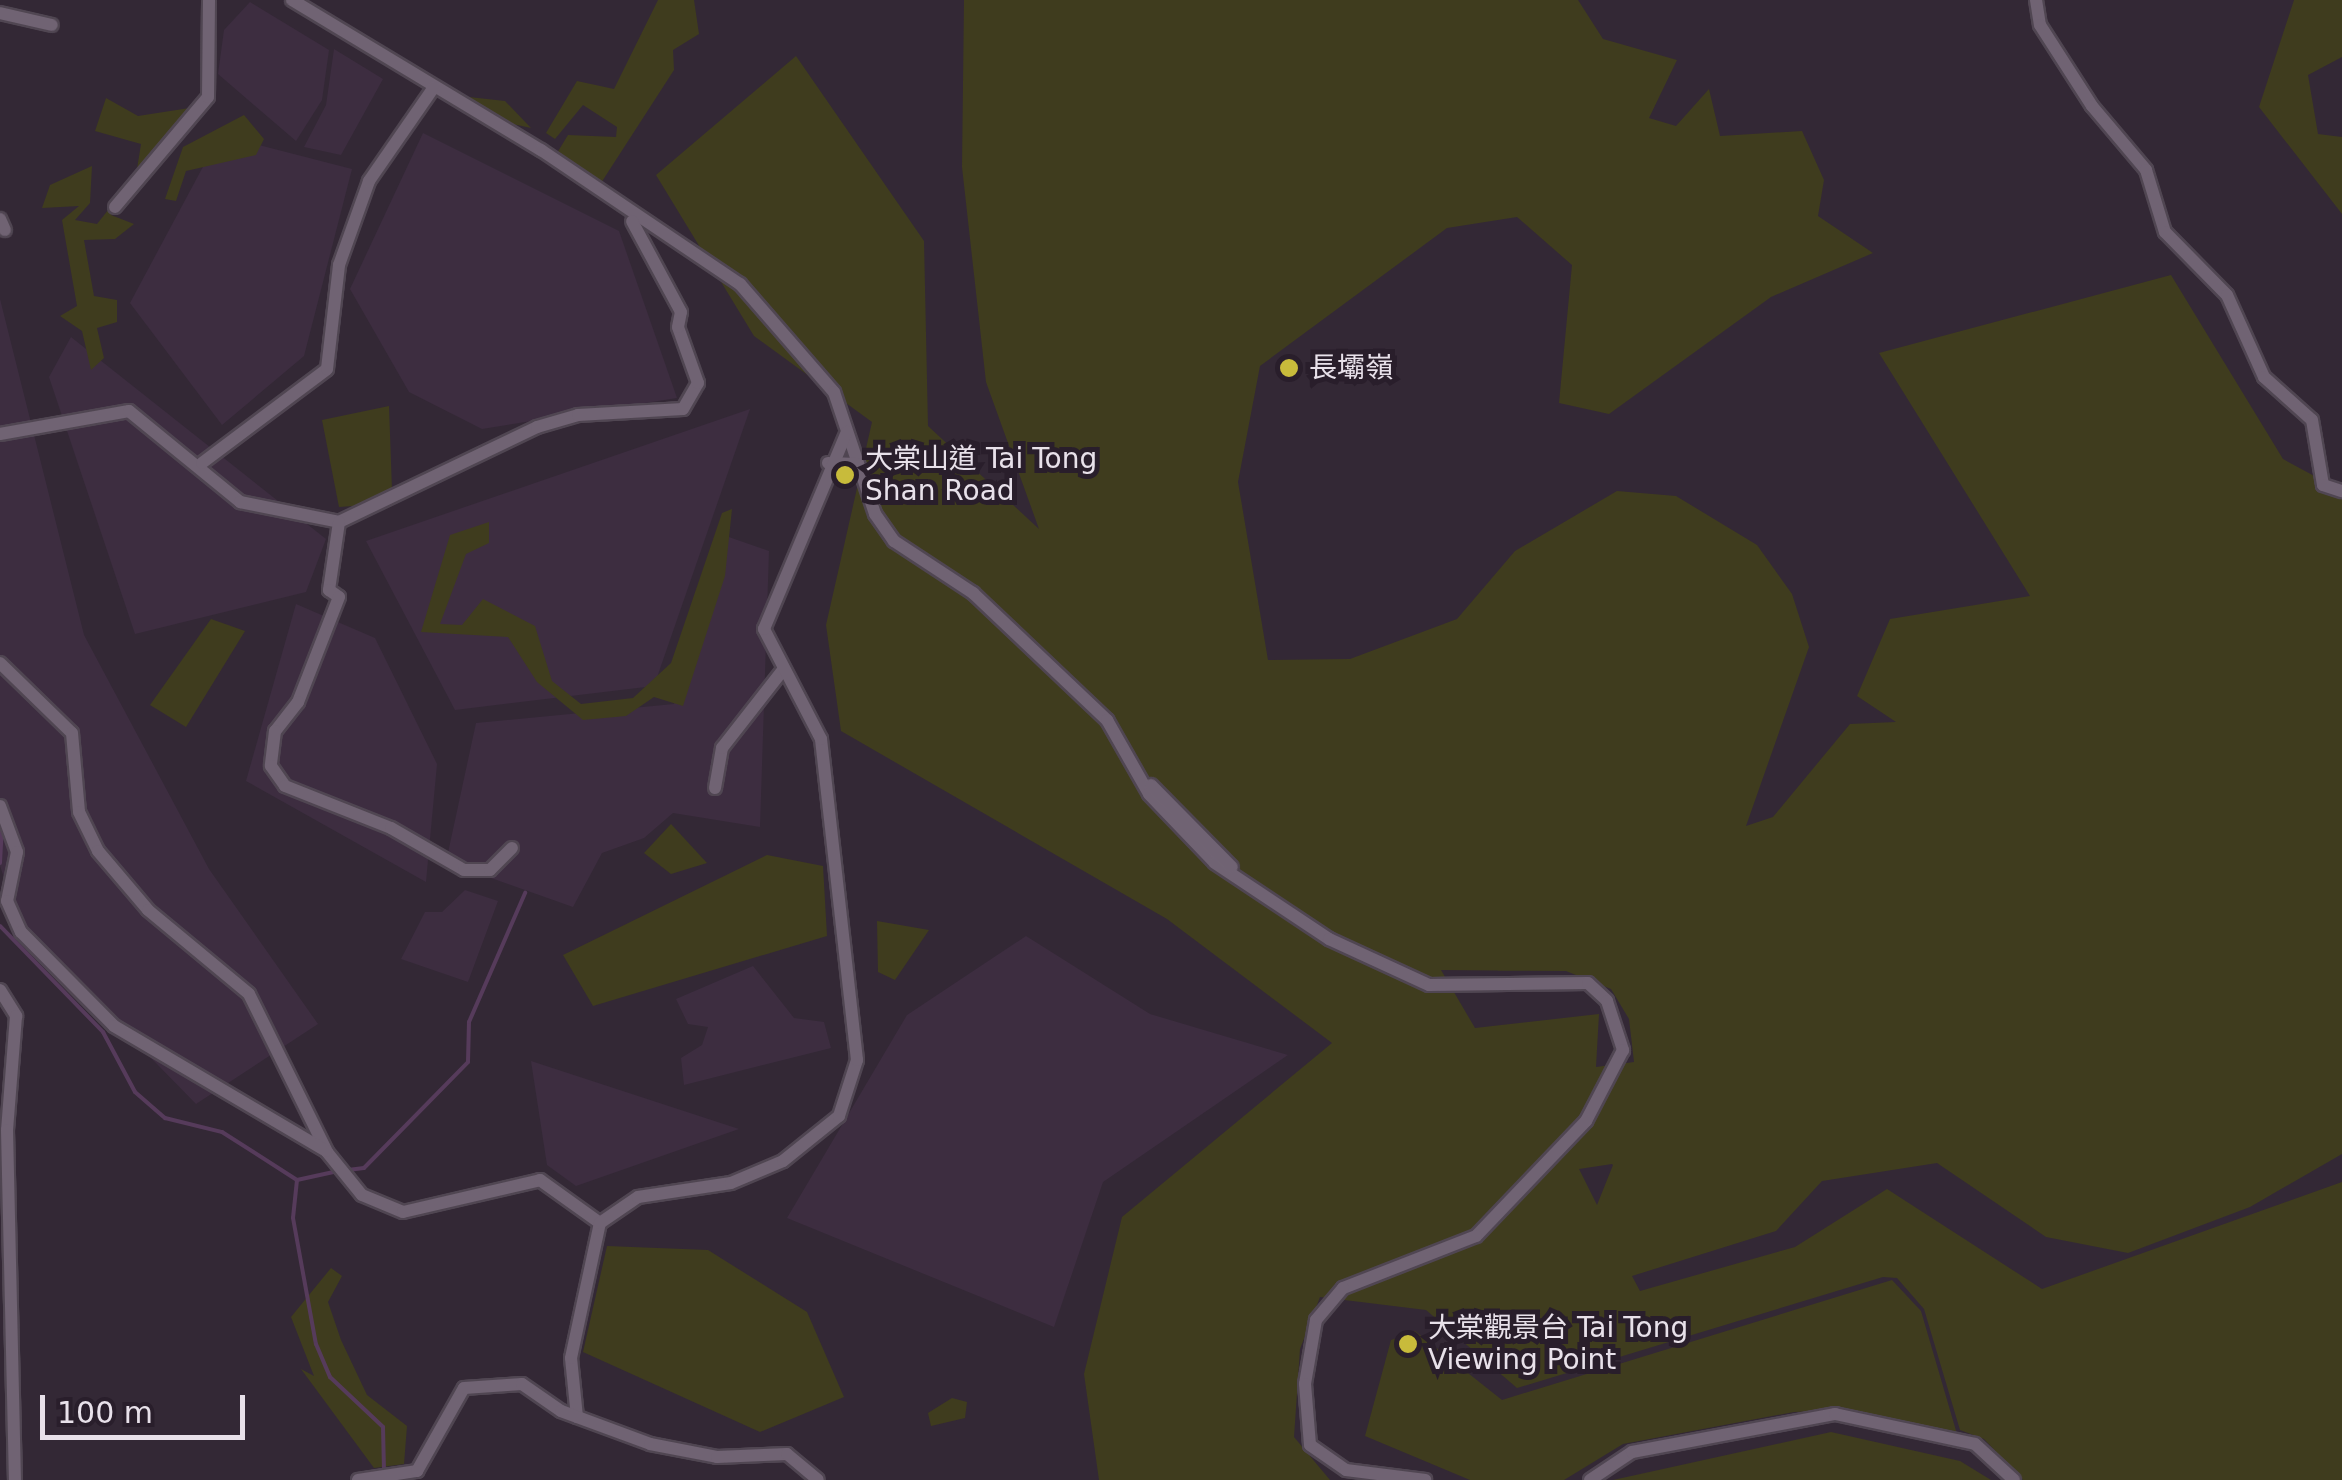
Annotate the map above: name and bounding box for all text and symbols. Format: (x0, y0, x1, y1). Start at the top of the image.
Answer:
place label: 長壩嶺 (1309, 351, 1393, 385)
marker: 長壩嶺 (1278, 357, 1300, 379)
place label: 大棠山道 Tai Tong Shan Road (865, 442, 1097, 508)
marker: 大棠山道 Tai Tong Shan Road (834, 464, 856, 486)
place label: 大棠觀景台 Tai Tong Viewing Point (1428, 1311, 1688, 1377)
marker: 大棠觀景台 Tai Tong Viewing Point (1397, 1333, 1419, 1355)
scale bar (45, 1375, 250, 1437)
text: 100 m (57, 1395, 153, 1430)

